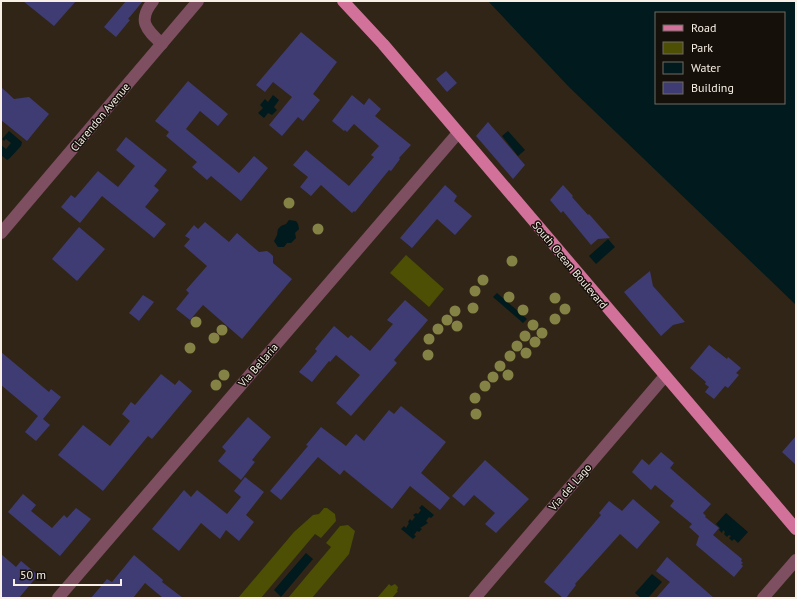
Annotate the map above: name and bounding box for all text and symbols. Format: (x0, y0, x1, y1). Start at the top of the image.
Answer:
legend (655, 12, 785, 104)
text: Road (691, 20, 716, 35)
text: Park (691, 40, 713, 55)
text: Water (691, 60, 721, 75)
street label: Clarendon Avenue (67, 80, 133, 154)
text: Building (691, 80, 734, 95)
street label: South Ocean Boulevard (529, 218, 611, 312)
street label: Via Bellaria (234, 340, 281, 391)
street label: Via del Lago (545, 460, 594, 514)
scale bar (14, 561, 121, 587)
text: 50 m (20, 567, 46, 582)

